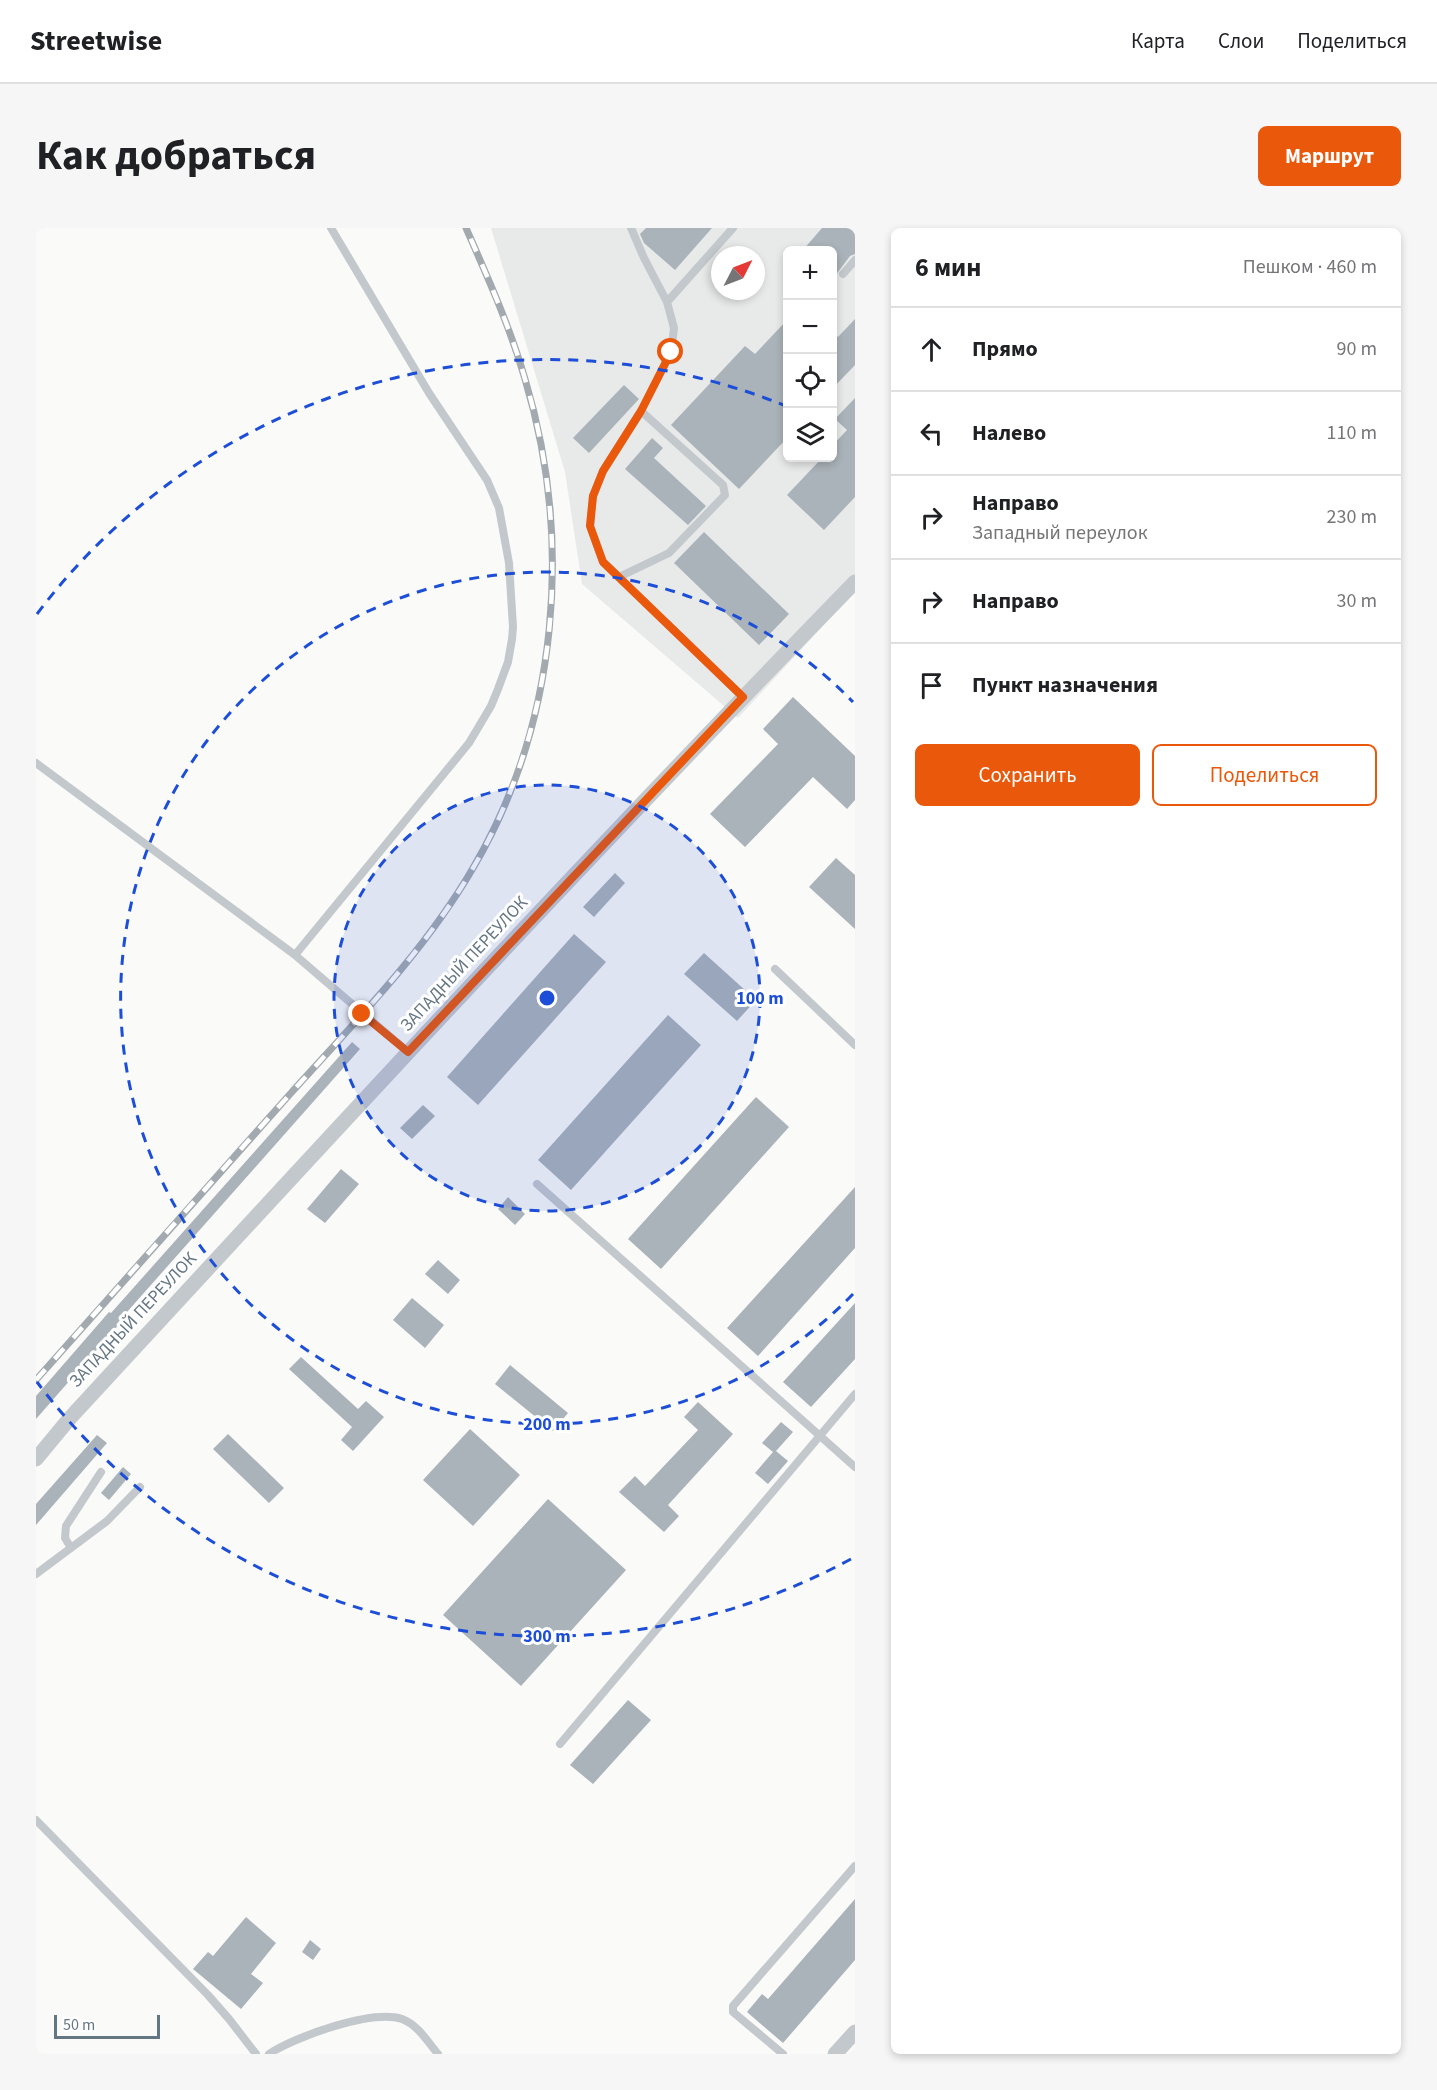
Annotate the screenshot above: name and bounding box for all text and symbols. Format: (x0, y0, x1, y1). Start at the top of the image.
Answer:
text: Streetwise (30, 21, 162, 61)
text: Карта (1131, 26, 1185, 56)
text: Слои (1218, 26, 1264, 56)
text: Поделиться (1297, 26, 1407, 56)
text: Как добраться (36, 126, 316, 186)
button: Маршрут (1258, 126, 1401, 186)
north arrow (711, 246, 765, 300)
map controls (783, 246, 837, 462)
button: + (783, 246, 837, 300)
text: 6 мин (915, 249, 981, 286)
text: Пешком · 460 m (1243, 253, 1377, 281)
button: − (783, 300, 837, 354)
icon: ahead (915, 333, 948, 366)
text: Прямо (972, 333, 1038, 365)
text: 90 m (1337, 335, 1377, 363)
route start (657, 338, 683, 364)
button: locate (783, 354, 837, 408)
button: layers (783, 408, 837, 462)
icon: left (915, 417, 948, 450)
text: Налево (972, 417, 1046, 449)
text: 110 m (1327, 419, 1377, 447)
text: Направо (972, 487, 1059, 519)
icon: right (915, 501, 948, 534)
text: 230 m (1327, 503, 1377, 531)
text: Западный переулок (972, 519, 1148, 547)
icon: right (915, 585, 948, 618)
text: Направо (972, 585, 1059, 617)
text: 30 m (1337, 587, 1377, 615)
icon: arrive (915, 669, 948, 702)
text: Пункт назначения (972, 669, 1158, 701)
button: Сохранить (915, 744, 1140, 806)
button: Поделиться (1152, 744, 1377, 806)
street label: ЗАПАДНЫЙ ПЕРЕУЛОК (395, 890, 534, 1037)
text: 100 m (736, 986, 784, 1011)
centre of rings (537, 988, 557, 1008)
route end (348, 1000, 374, 1026)
street label: ЗАПАДНЫЙ ПЕРЕУЛОК (64, 1246, 203, 1393)
text: 200 m (523, 1412, 571, 1437)
text: 300 m (523, 1624, 571, 1649)
scale bar (54, 2012, 160, 2040)
text: 50 m (63, 2014, 95, 2036)

